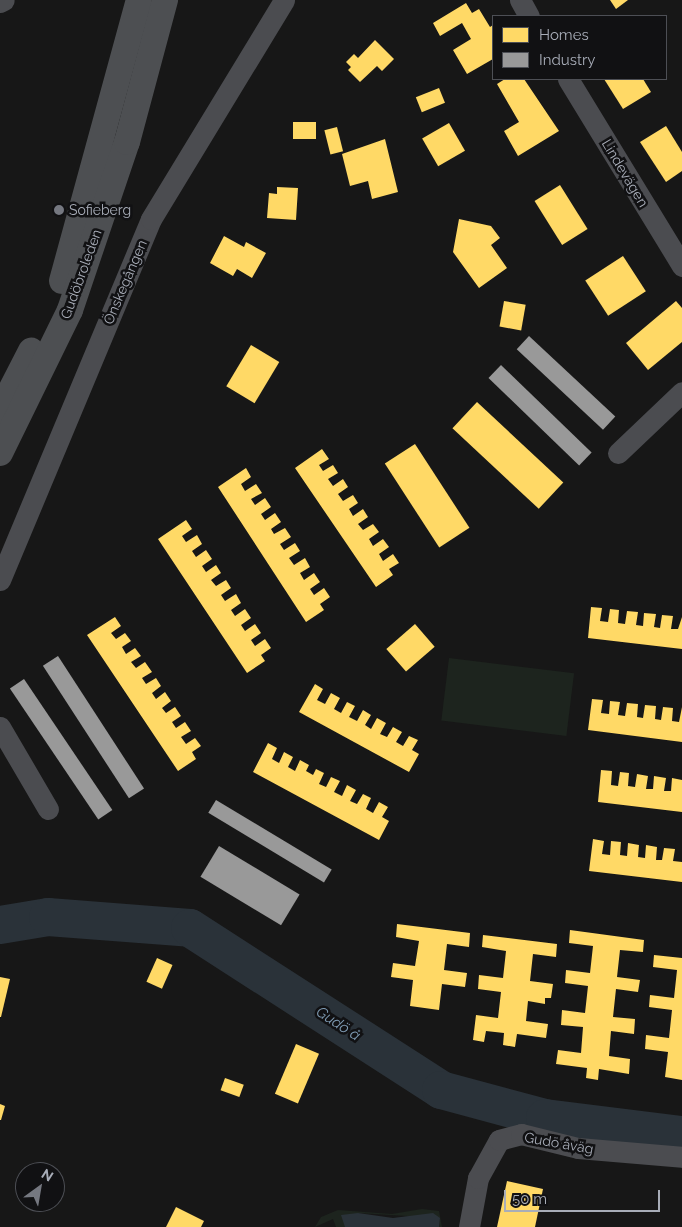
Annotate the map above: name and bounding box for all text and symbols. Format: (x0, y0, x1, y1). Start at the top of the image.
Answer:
legend (492, 15, 667, 80)
text: Homes (539, 26, 589, 44)
text: Industry (539, 51, 595, 69)
street label: Lindevägen (598, 136, 652, 210)
place label: Sofieberg (69, 202, 131, 218)
marker: Sofieberg (53, 204, 65, 216)
street label: Gudöbroleden (57, 227, 105, 321)
street label: Önskegången (100, 237, 150, 327)
water label: Gudö å (313, 1003, 363, 1045)
street label: Gudö åväg (523, 1129, 595, 1157)
north arrow (15, 1162, 65, 1212)
text: N (39, 1166, 56, 1185)
scale bar (507, 1180, 663, 1212)
text: 50 m (512, 1190, 547, 1208)

